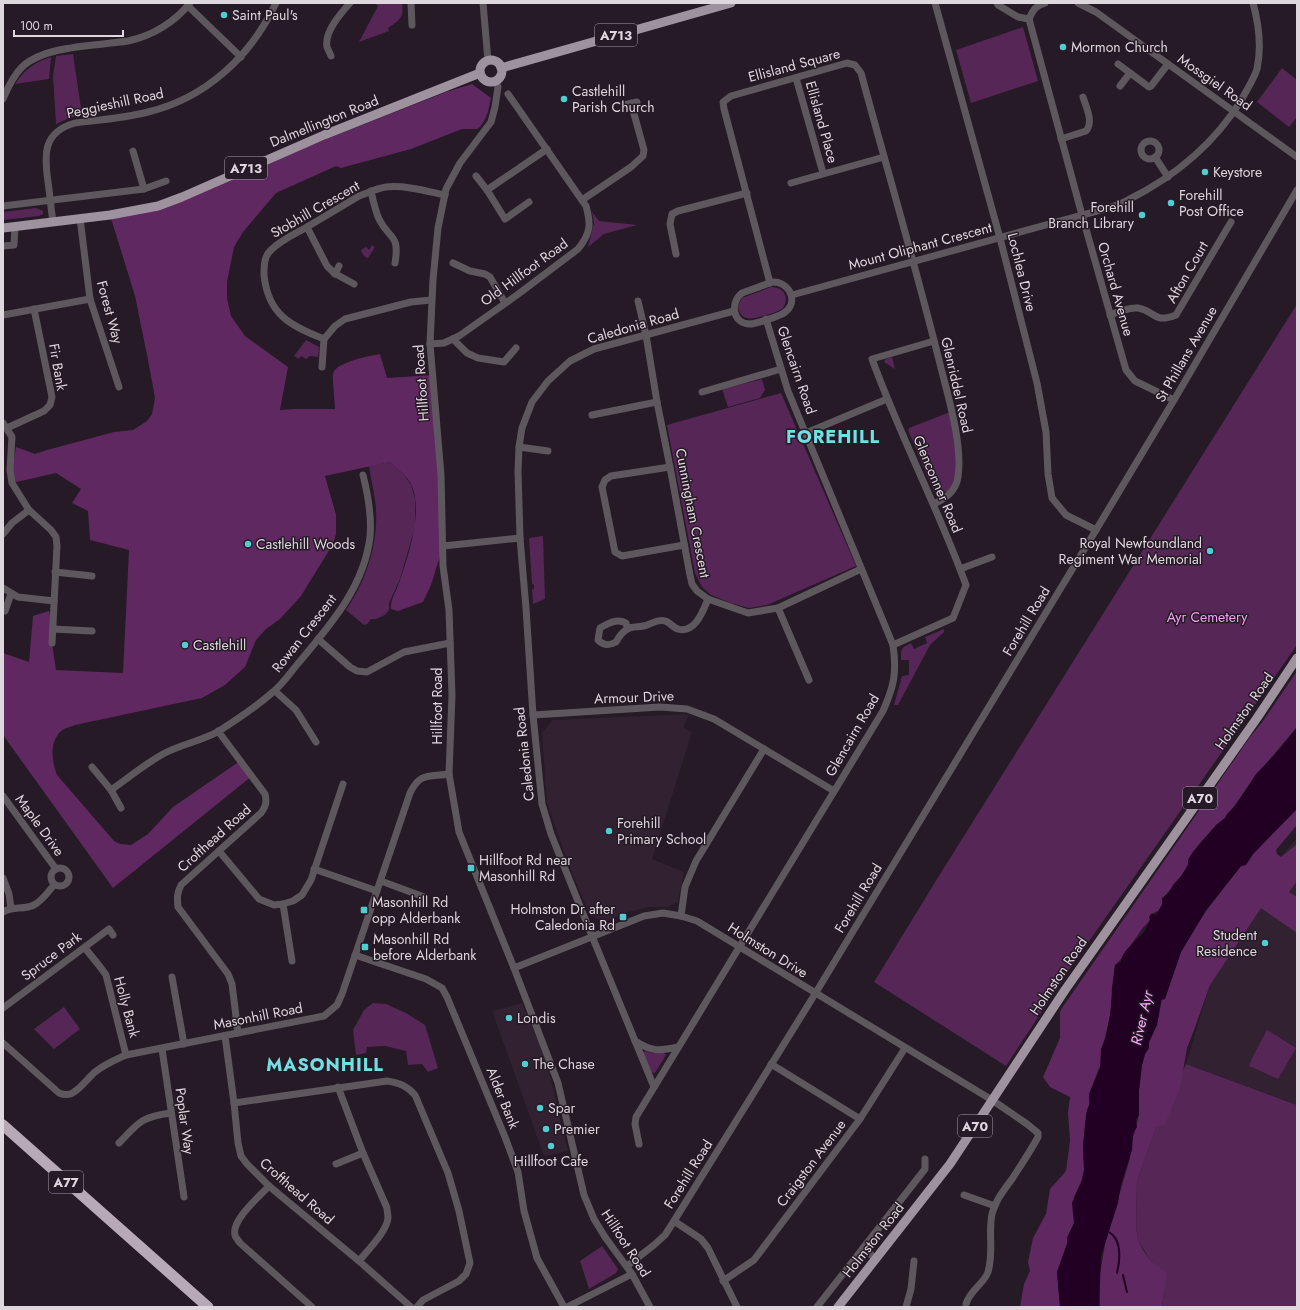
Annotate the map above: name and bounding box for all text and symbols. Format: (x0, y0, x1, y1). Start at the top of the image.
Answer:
place label: Saint Paul's (232, 5, 298, 25)
marker: Saint Paul's (219, 10, 229, 20)
scale bar (14, 12, 123, 38)
text: 100 m (20, 17, 53, 35)
road number: A713 (595, 24, 637, 46)
place label: Mormon Church (1071, 37, 1168, 57)
marker: Mormon Church (1058, 42, 1068, 52)
street label: Ellisland Square (746, 43, 842, 87)
street label: Mossgiel Road (1174, 49, 1256, 115)
street label: Ellisland Place (801, 79, 843, 165)
place label: Castlehill Parish Church (572, 81, 655, 117)
street label: Peggieshill Road (65, 83, 165, 123)
street label: Dalmellington Road (267, 90, 381, 152)
marker: Castlehill Parish Church (559, 94, 569, 104)
road number: A713 (225, 157, 267, 179)
place label: Keystore (1213, 162, 1262, 182)
marker: Keystore (1200, 167, 1210, 177)
street label: Stobhill Crescent (267, 175, 364, 243)
place label: Forehill Post Office (1179, 185, 1244, 221)
place label: Forehill Branch Library (1048, 197, 1135, 233)
marker: Forehill Post Office (1166, 198, 1176, 208)
marker: Forehill Branch Library (1137, 210, 1147, 220)
street label: Mount Oliphant Crescent (846, 217, 995, 275)
street label: Lochlea Drive (1003, 231, 1041, 313)
street label: Old Hillfoot Road (476, 233, 572, 311)
street label: Afton Court (1161, 237, 1213, 307)
street label: Orchard Avenue (1093, 240, 1139, 338)
street label: Forest Way (92, 278, 128, 347)
street label: St Phillans Avenue (1150, 302, 1222, 406)
street label: Caledonia Road (585, 303, 681, 349)
street label: Glencairn Road (773, 323, 821, 417)
street label: Glenriddel Road (936, 335, 978, 435)
street label: Fir Bank (44, 342, 72, 393)
street label: Hillfoot Road (408, 344, 434, 422)
district label: FOREHILL (786, 424, 880, 450)
street label: Glenconner Road (908, 432, 968, 536)
street label: Cunningham Crescent (671, 447, 715, 580)
place label: Royal Newfoundland Regiment War Memorial (1059, 533, 1202, 569)
place label: Castlehill Woods (256, 534, 355, 554)
marker: Castlehill Woods (243, 539, 253, 549)
marker: Royal Newfoundland Regiment War Memorial (1205, 546, 1215, 556)
street label: Forehill Road (997, 582, 1055, 660)
street label: Rowan Crescent (267, 589, 341, 676)
park label: Ayr Cemetery (1167, 607, 1248, 627)
place label: Castlehill (193, 635, 246, 655)
marker: Castlehill (180, 640, 190, 650)
street label: Hillfoot Road (427, 667, 447, 745)
street label: Holmston Road (1210, 668, 1278, 754)
street label: Armour Drive (594, 686, 674, 708)
street label: Glencairn Road (820, 690, 884, 780)
street label: Caledonia Road (509, 706, 539, 802)
road number: A70 (1183, 787, 1217, 809)
street label: Maple Drive (11, 790, 69, 860)
street label: Crofthead Road (173, 799, 255, 877)
place label: Forehill Primary School (617, 813, 706, 849)
marker: Forehill Primary School (604, 826, 614, 836)
place label: Hillfoot Rd near Masonhill Rd (479, 850, 572, 886)
street label: Forehill Road (829, 859, 887, 937)
marker: Hillfoot Rd near Masonhill Rd (466, 863, 476, 873)
place label: Masonhill Rd opp Alderbank (372, 892, 461, 928)
place label: Holmston Dr after Caledonia Rd (510, 899, 615, 935)
marker: Masonhill Rd opp Alderbank (359, 905, 369, 915)
marker: Holmston Dr after Caledonia Rd (618, 912, 628, 922)
street label: Holmston Drive (724, 917, 812, 983)
place label: Student Residence (1196, 925, 1258, 961)
street label: Spruce Park (17, 926, 86, 985)
place label: Masonhill Rd before Alderbank (373, 929, 477, 965)
street label: Holmston Road (1024, 933, 1092, 1019)
marker: Student Residence (1260, 938, 1270, 948)
marker: Masonhill Rd before Alderbank (360, 942, 370, 952)
street label: Holly Bank (109, 974, 145, 1041)
water label: River Ayr (1125, 988, 1159, 1047)
street label: Masonhill Road (212, 998, 304, 1034)
place label: Londis (517, 1008, 556, 1028)
marker: Londis (504, 1013, 514, 1023)
district label: MASONHILL (266, 1052, 384, 1078)
place label: The Chase (533, 1054, 595, 1074)
marker: The Chase (520, 1059, 530, 1069)
street label: Alder Bank (482, 1064, 525, 1133)
street label: Poplar Way (170, 1086, 200, 1156)
place label: Spar (548, 1098, 575, 1118)
marker: Spar (535, 1103, 545, 1113)
street label: Craigston Avenue (772, 1115, 850, 1211)
road number: A70 (958, 1115, 992, 1137)
place label: Premier (554, 1119, 600, 1139)
marker: Premier (541, 1124, 551, 1134)
street label: Forehill Road (659, 1136, 717, 1212)
marker: Hillfoot Cafe (546, 1141, 556, 1151)
place label: Hillfoot Cafe (514, 1151, 588, 1171)
street label: Crofthead Road (255, 1153, 339, 1229)
road number: A77 (49, 1171, 83, 1193)
street label: Holmston Road (837, 1198, 909, 1282)
street label: Hillfoot Road (597, 1205, 655, 1281)

